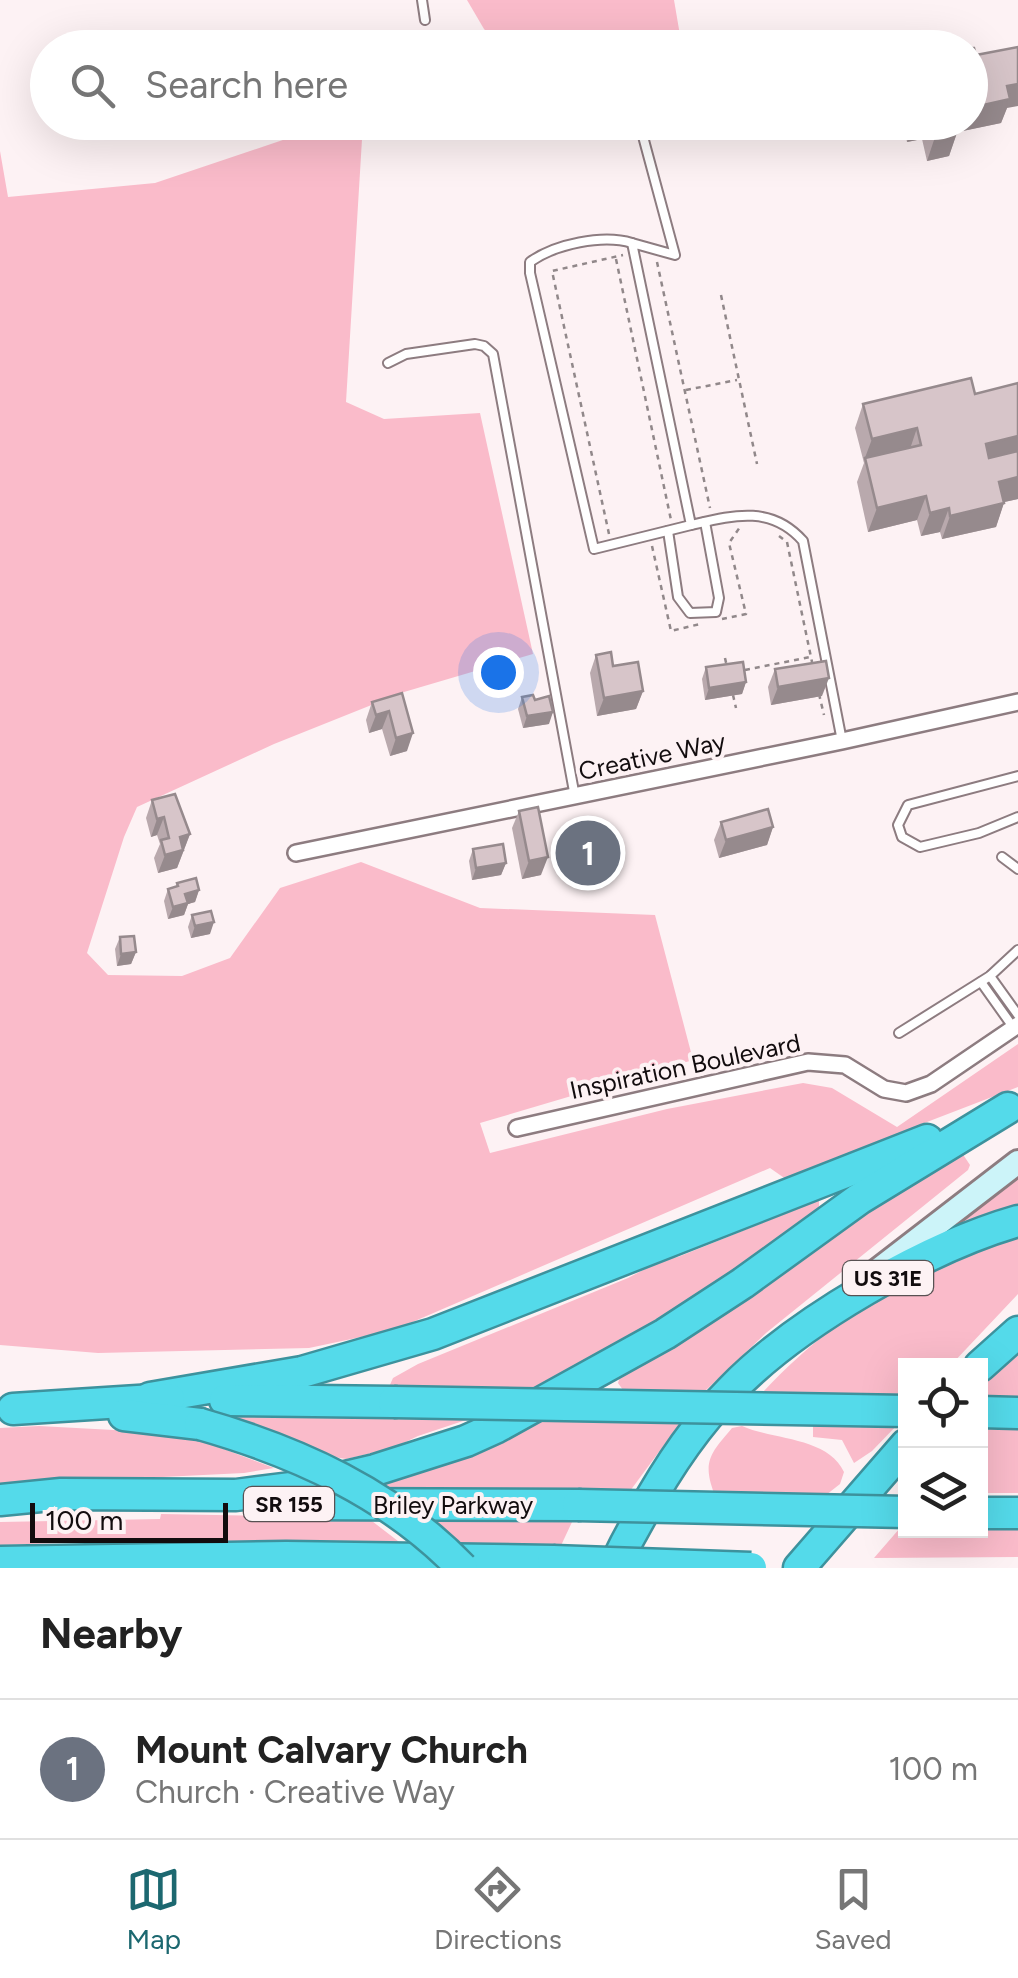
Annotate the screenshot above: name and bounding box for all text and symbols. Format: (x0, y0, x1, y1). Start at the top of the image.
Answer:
search box (30, 30, 988, 140)
icon: search (65, 58, 120, 113)
text: Search here (145, 62, 348, 108)
your location (473, 647, 524, 698)
street label: Creative Way (576, 726, 728, 786)
pin: 1 (556, 816, 620, 890)
street label: Inspiration Boulevard (567, 1027, 803, 1105)
road number: US 31E (843, 1261, 933, 1295)
map controls (898, 1358, 988, 1538)
button: locate (898, 1358, 988, 1448)
button: layers (898, 1448, 988, 1538)
road number: SR 155 (244, 1487, 334, 1521)
street label: Briley Parkway (373, 1490, 533, 1520)
scale bar (30, 1498, 228, 1542)
text: 100 m (45, 1503, 123, 1537)
text: Nearby (40, 1608, 182, 1659)
text: Mount Calvary Church (135, 1727, 528, 1773)
text: 1 (66, 1750, 79, 1788)
text: 100 m (889, 1750, 978, 1788)
text: Church · Creative Way (135, 1773, 455, 1811)
tab: Map (126, 1862, 181, 1956)
tab: Directions (434, 1862, 562, 1956)
tab: Saved (814, 1862, 892, 1956)

